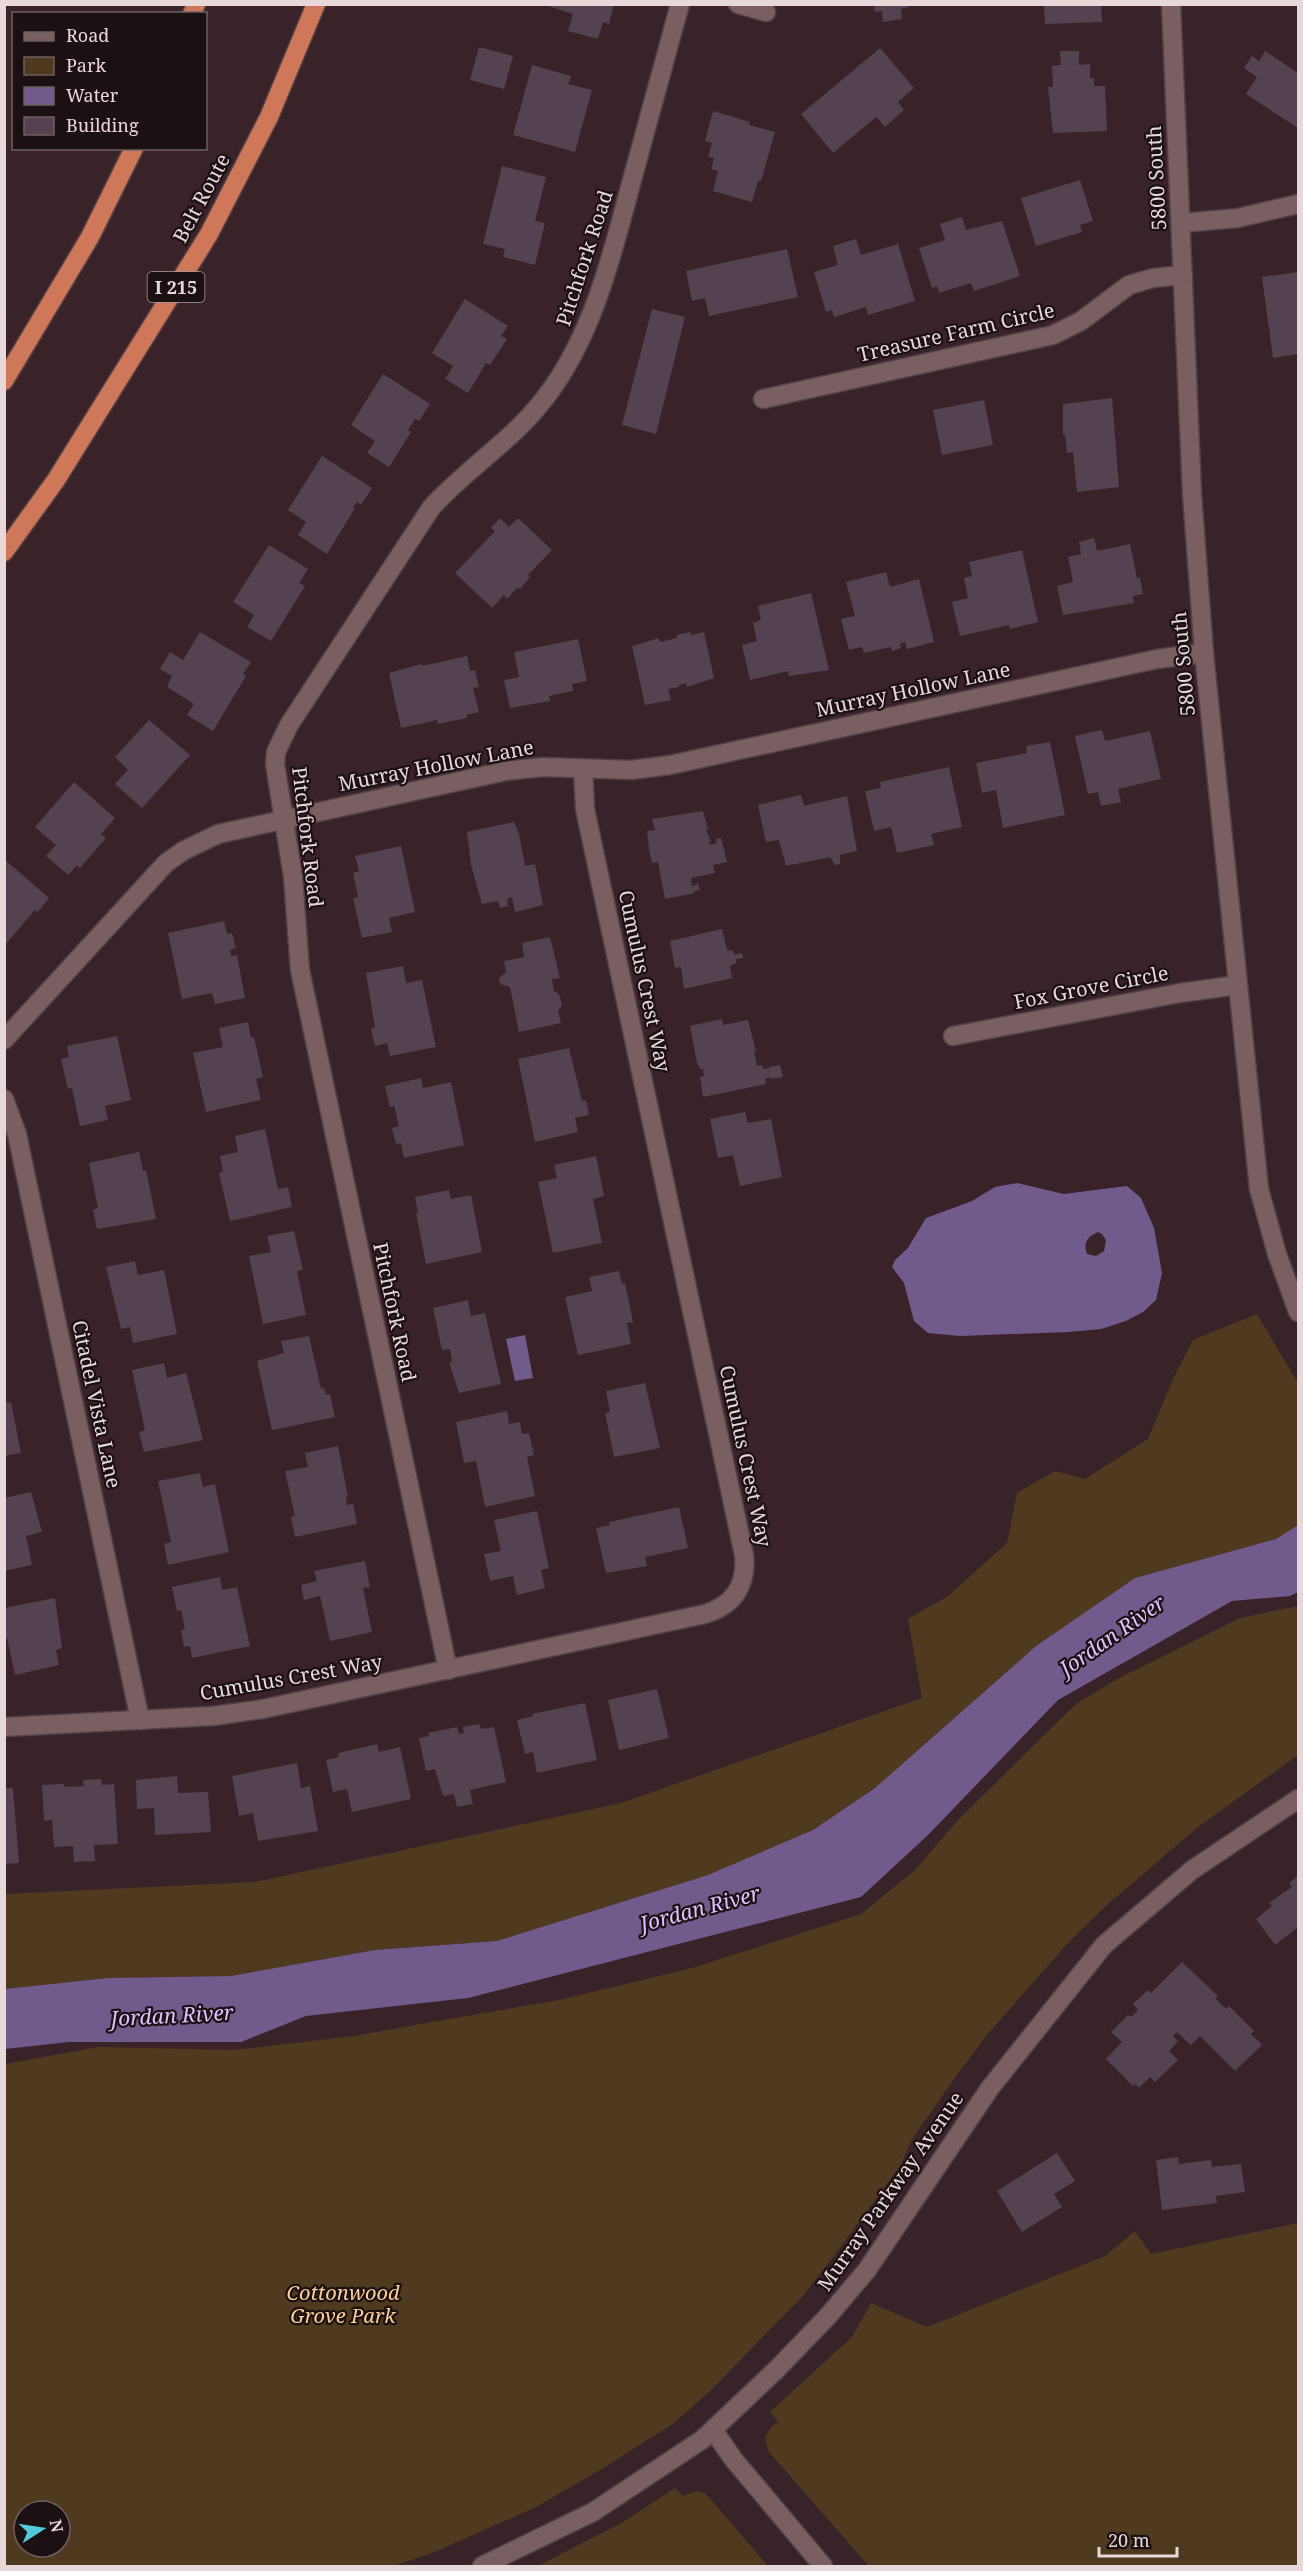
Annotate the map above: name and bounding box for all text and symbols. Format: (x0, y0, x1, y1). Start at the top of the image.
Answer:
legend (12, 12, 207, 150)
text: Road (66, 23, 109, 47)
text: Park (66, 53, 106, 77)
text: Water (66, 83, 119, 107)
text: Building (66, 113, 139, 137)
street label: 5800 South (1140, 125, 1172, 231)
street label: Belt Route (166, 149, 236, 247)
street label: Pitchfork Road (549, 187, 619, 329)
road number: I 215 (148, 272, 204, 302)
street label: Treasure Farm Circle (855, 296, 1057, 368)
street label: 5800 South (1165, 610, 1201, 717)
street label: Murray Hollow Lane (813, 655, 1013, 723)
street label: Murray Hollow Lane (336, 733, 536, 797)
street label: Pitchfork Road (286, 765, 330, 909)
street label: Cumulus Crest Way (613, 888, 678, 1075)
street label: Fox Grove Circle (1011, 959, 1171, 1015)
street label: Pitchfork Road (367, 1240, 423, 1384)
street label: Citadel Vista Lane (66, 1318, 128, 1490)
street label: Cumulus Crest Way (714, 1363, 779, 1550)
water label: Jordan River (1050, 1588, 1171, 1684)
street label: Cumulus Crest Way (198, 1648, 385, 1706)
water label: Jordan River (633, 1878, 763, 1938)
water label: Jordan River (106, 1998, 234, 2032)
street label: Murray Parkway Avenue (811, 2086, 969, 2296)
park label: Cottonwood Grove Park (286, 2279, 400, 2329)
north arrow (12, 2499, 72, 2559)
text: N (45, 2517, 69, 2535)
scale bar (1099, 2520, 1177, 2558)
text: 20 m (1108, 2528, 1150, 2552)

